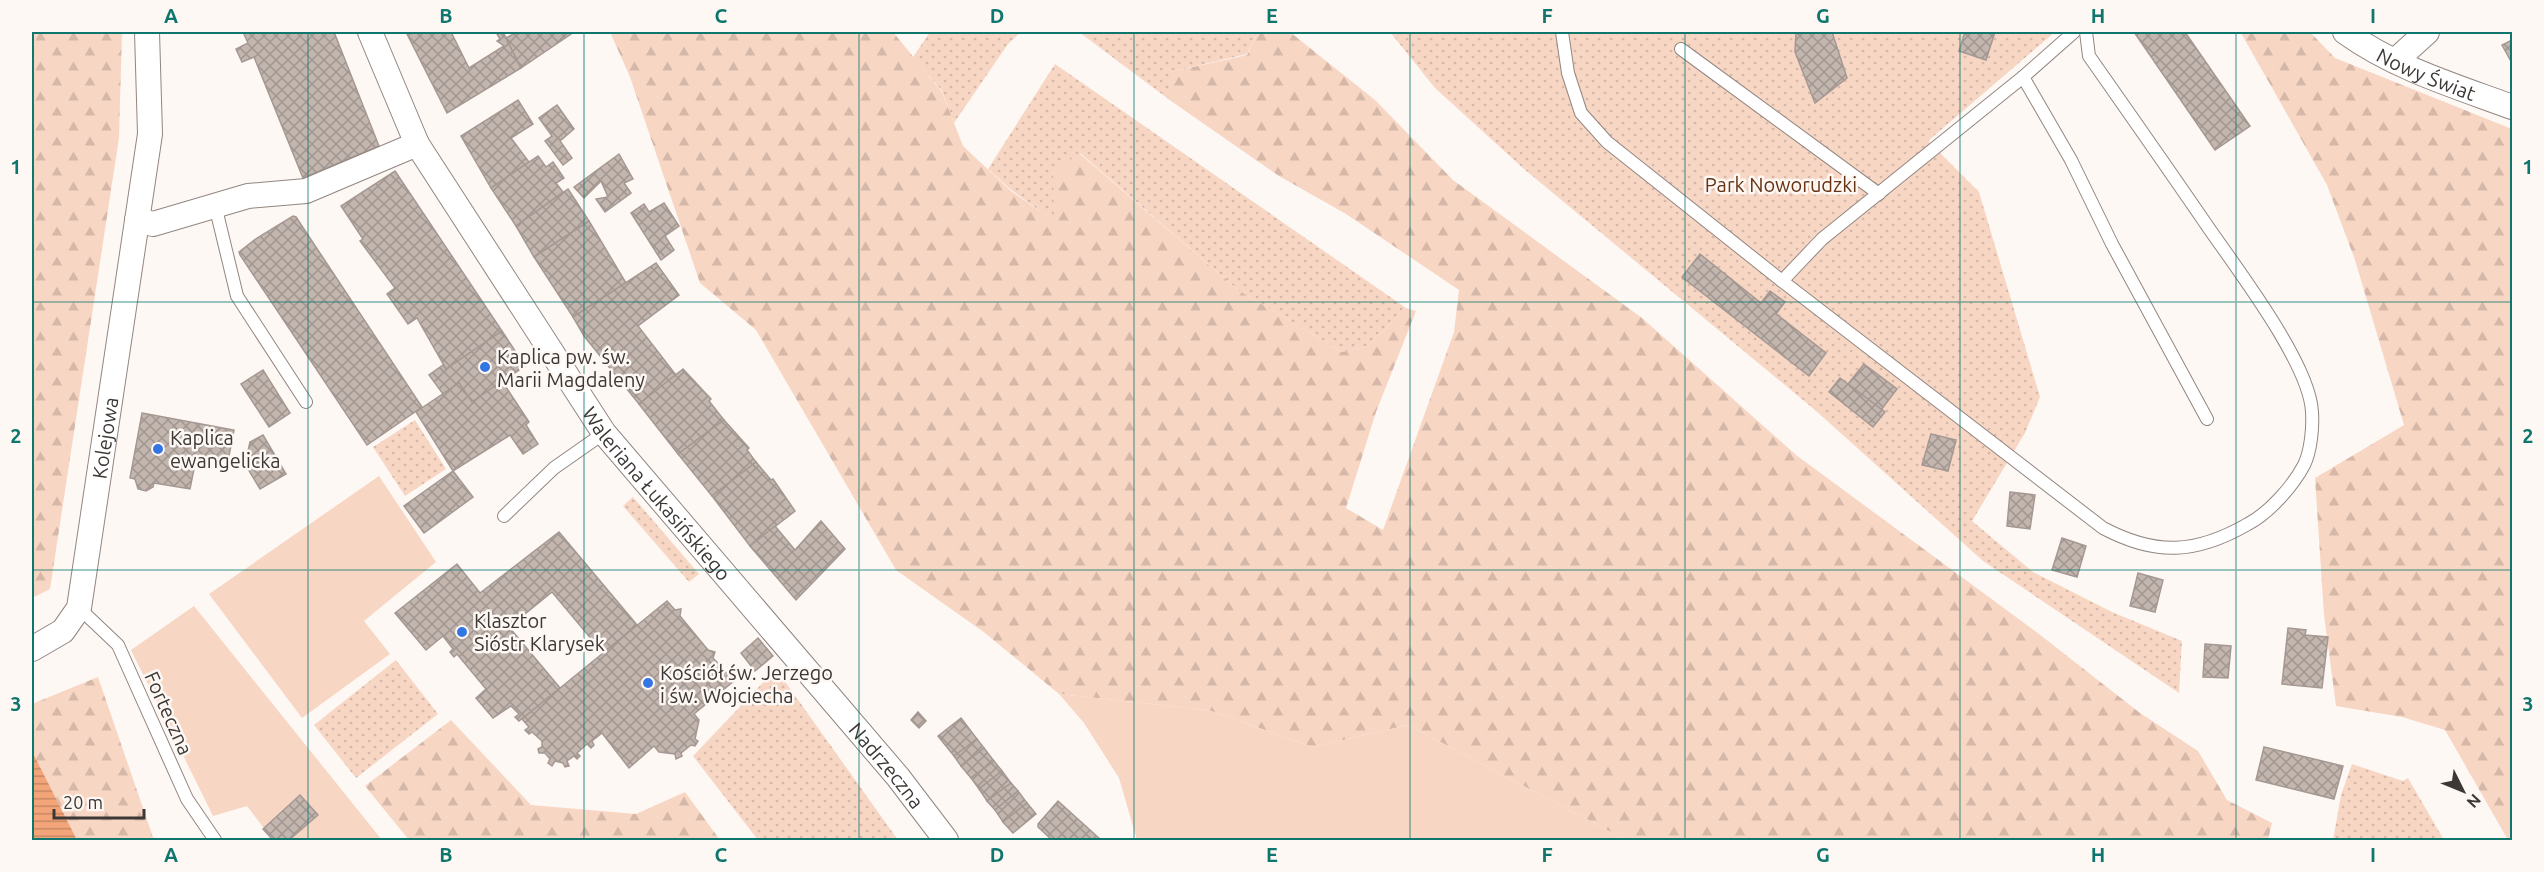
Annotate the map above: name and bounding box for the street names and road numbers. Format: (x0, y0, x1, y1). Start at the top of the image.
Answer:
street label: Nowy Świat (2373, 43, 2479, 105)
street label: Kolejowa (87, 395, 122, 480)
street label: Waleriana Łukasińskiego (579, 402, 736, 585)
street label: Forteczna (140, 668, 198, 758)
street label: Nadrzeczna (845, 718, 929, 813)

